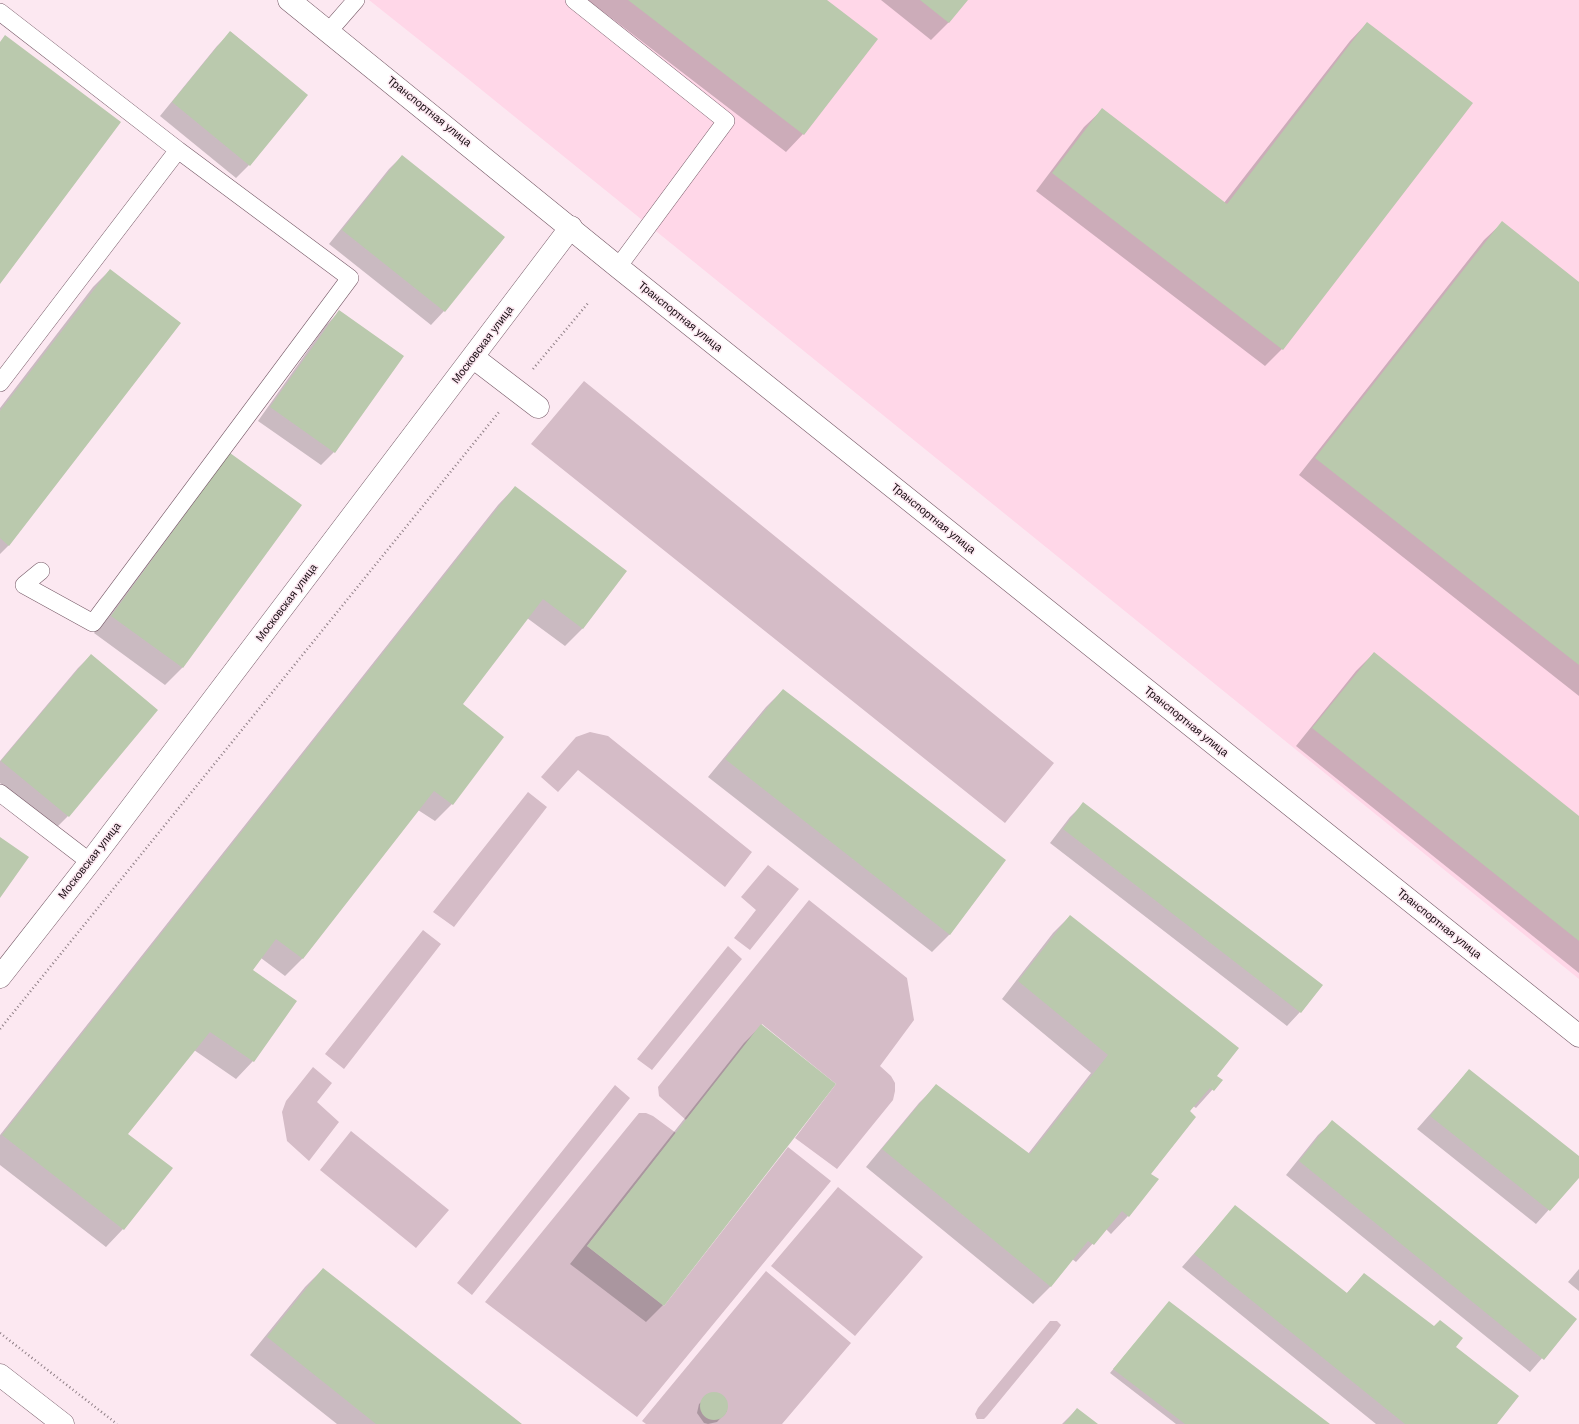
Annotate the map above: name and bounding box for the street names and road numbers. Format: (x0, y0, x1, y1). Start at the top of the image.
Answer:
street label: Транспортная улица (384, 74, 474, 150)
street label: Транспортная улица (635, 279, 725, 355)
street label: Московская улица (450, 304, 516, 386)
street label: Транспортная улица (888, 481, 978, 557)
street label: Московская улица (254, 562, 320, 644)
street label: Транспортная улица (1141, 684, 1231, 760)
street label: Московская улица (56, 820, 124, 902)
street label: Транспортная улица (1394, 886, 1484, 962)

